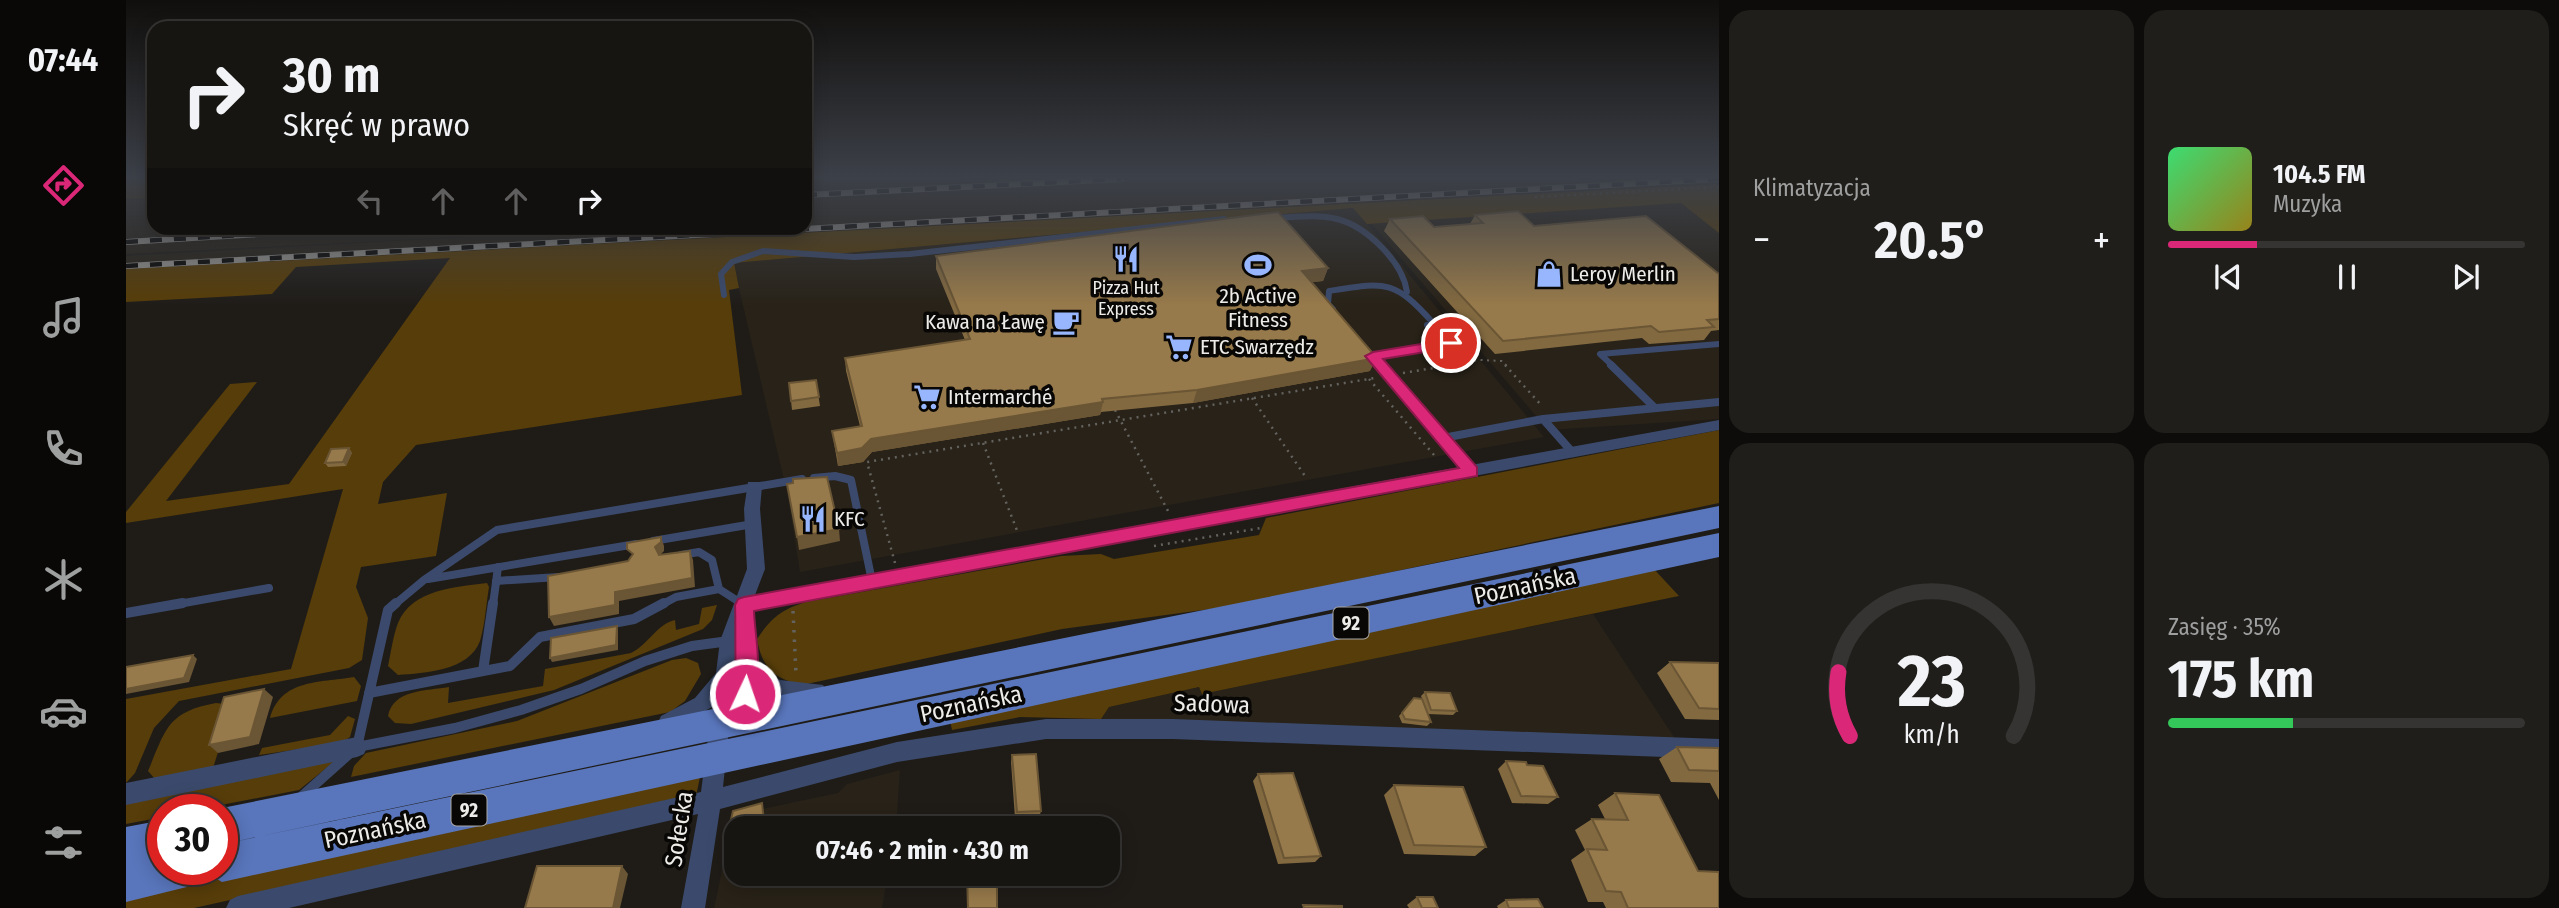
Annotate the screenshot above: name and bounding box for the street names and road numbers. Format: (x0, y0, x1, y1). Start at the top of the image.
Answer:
street label: Poznańska (1471, 562, 1579, 610)
road number: 92 (1334, 608, 1368, 638)
street label: Poznańska (917, 680, 1025, 728)
street label: Sadowa (1173, 689, 1251, 719)
street label: Sołecka (659, 789, 699, 869)
road number: 92 (452, 794, 486, 825)
street label: Poznańska (321, 806, 429, 854)

